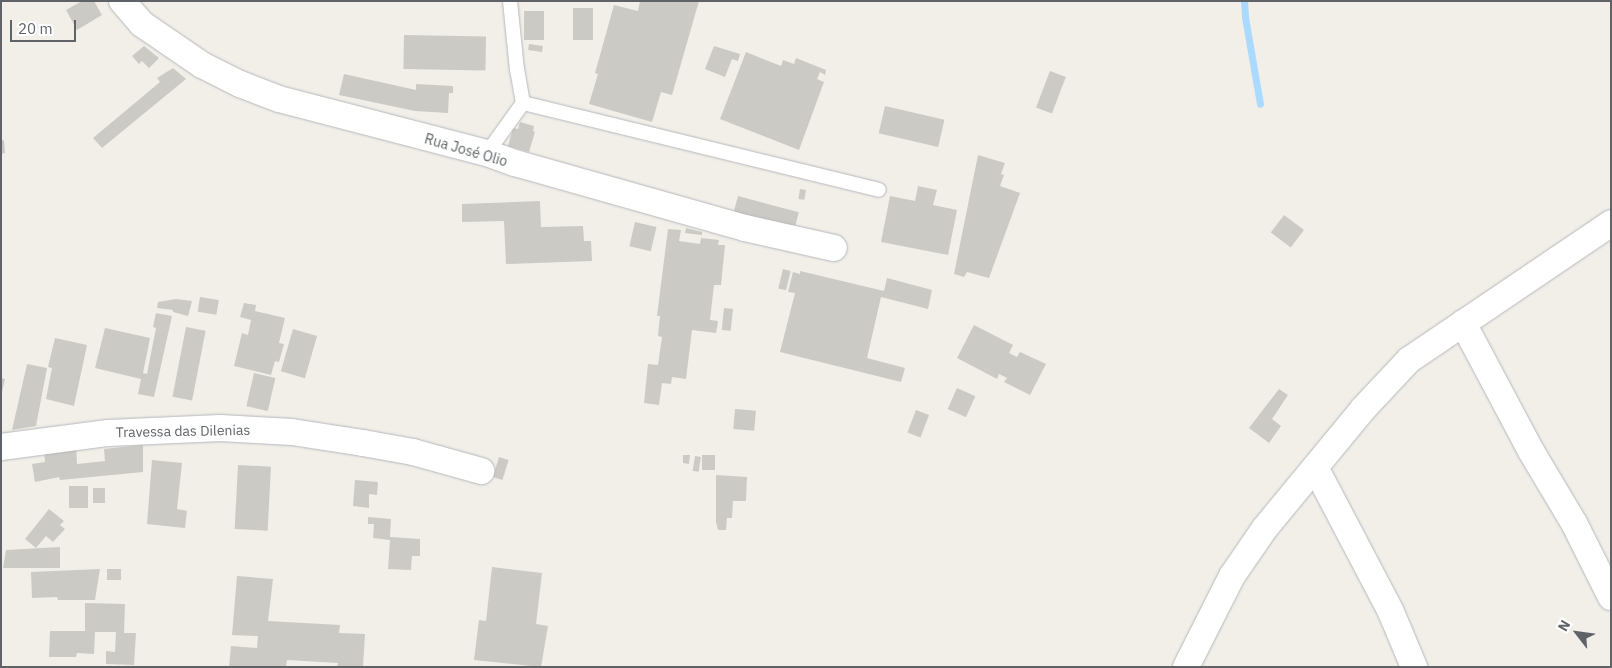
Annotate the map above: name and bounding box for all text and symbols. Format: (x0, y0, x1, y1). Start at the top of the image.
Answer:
scale bar (12, 10, 79, 42)
text: 20 m (18, 19, 53, 38)
street label: Rua José Olio (423, 130, 509, 170)
street label: Travessa das Dilenias (116, 421, 250, 441)
north arrow (1552, 608, 1602, 658)
text: N (1554, 617, 1574, 634)

